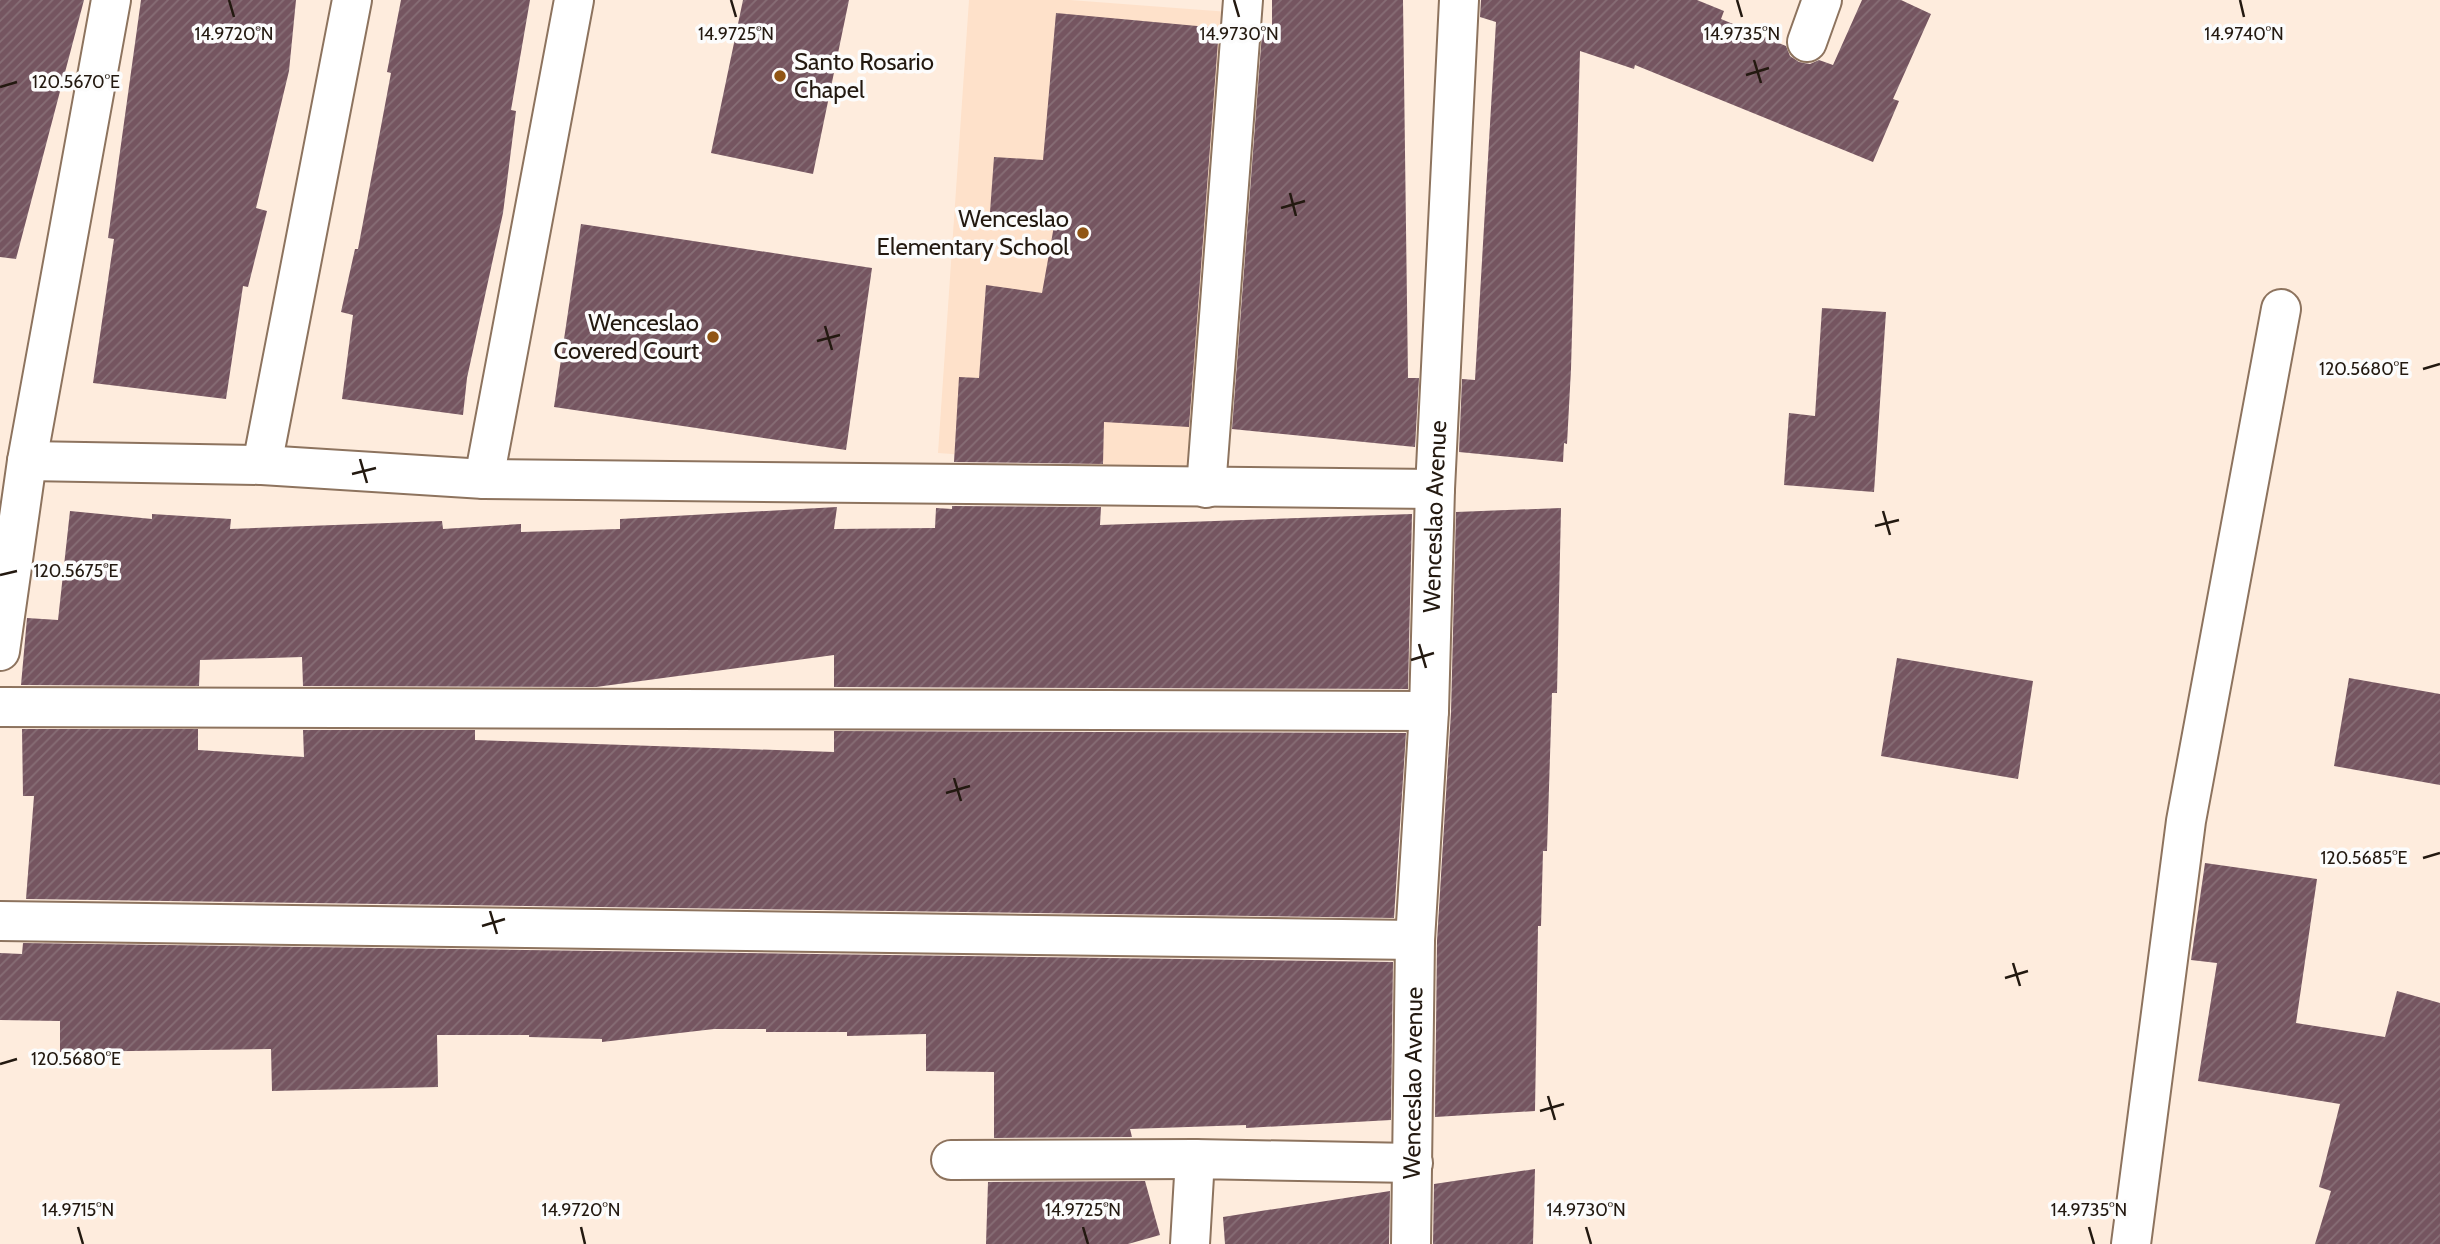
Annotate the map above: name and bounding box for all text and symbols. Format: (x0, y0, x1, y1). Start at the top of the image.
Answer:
text: 14.9720°N (195, 23, 273, 45)
text: 14.9725°N (698, 23, 774, 45)
text: 14.9730°N (1199, 23, 1279, 45)
text: 14.9735°N (1704, 23, 1780, 45)
text: 14.9740°N (2204, 23, 2284, 45)
place label: Santo Rosario Chapel (794, 47, 934, 104)
marker: Santo Rosario Chapel (772, 68, 788, 84)
text: 120.5670°E (32, 71, 120, 93)
place label: Wenceslao Elementary School (877, 204, 1069, 261)
marker: Wenceslao Elementary School (1075, 225, 1091, 241)
place label: Wenceslao Covered Court (554, 308, 699, 365)
marker: Wenceslao Covered Court (705, 329, 721, 345)
text: 120.5680°E (2319, 358, 2409, 380)
street label: Wenceslao Avenue (1417, 420, 1452, 613)
text: 120.5675°E (33, 560, 119, 582)
text: 120.5685°E (2320, 847, 2408, 869)
street label: Wenceslao Avenue (1397, 987, 1428, 1179)
text: 120.5680°E (31, 1048, 121, 1070)
text: 14.9715°N (42, 1199, 114, 1221)
text: 14.9720°N (542, 1199, 620, 1221)
text: 14.9725°N (1045, 1199, 1121, 1221)
text: 14.9730°N (1546, 1199, 1626, 1221)
text: 14.9735°N (2051, 1199, 2127, 1221)

